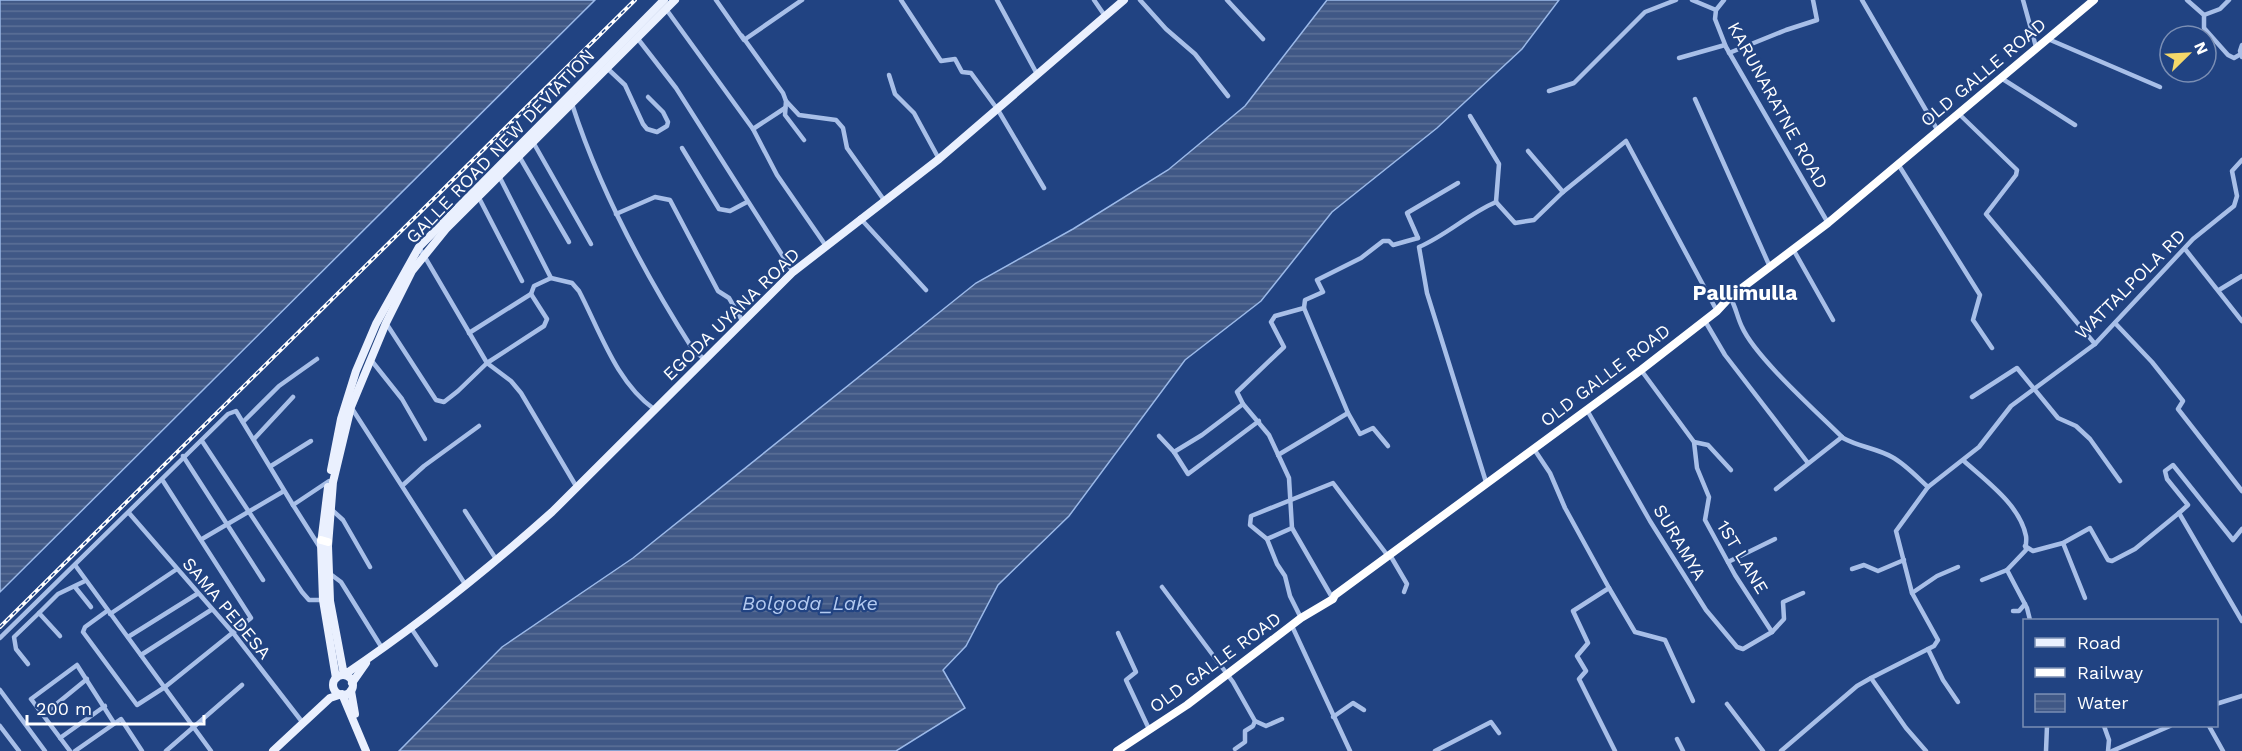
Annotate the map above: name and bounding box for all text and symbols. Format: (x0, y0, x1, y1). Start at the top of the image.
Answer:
street label: OLD GALLE ROAD (1916, 13, 2050, 131)
street label: KARUNARATNE ROAD (1723, 18, 1833, 192)
north arrow (2158, 24, 2218, 84)
text: N (2190, 39, 2212, 57)
street label: GALLE ROAD NEW DEVIATION (401, 44, 599, 248)
street label: WATTALPOLA RD (2071, 225, 2189, 343)
street label: EGODA UYANA ROAD (658, 243, 804, 385)
district label: Pallimulla (1693, 280, 1798, 305)
street label: OLD GALLE ROAD (1536, 319, 1674, 431)
street label: SURAMYA (1649, 500, 1711, 584)
street label: 1ST LANE (1713, 516, 1773, 598)
street label: SAMA PEDESA (178, 553, 276, 663)
water label: Bolgoda_Lake (742, 591, 878, 615)
street label: OLD GALLE ROAD (1145, 607, 1285, 717)
legend (2023, 619, 2218, 727)
text: Road (2077, 632, 2121, 653)
text: Railway (2077, 662, 2144, 683)
scale bar (27, 688, 204, 726)
text: Water (2077, 692, 2129, 713)
text: 200 m (36, 698, 92, 719)

